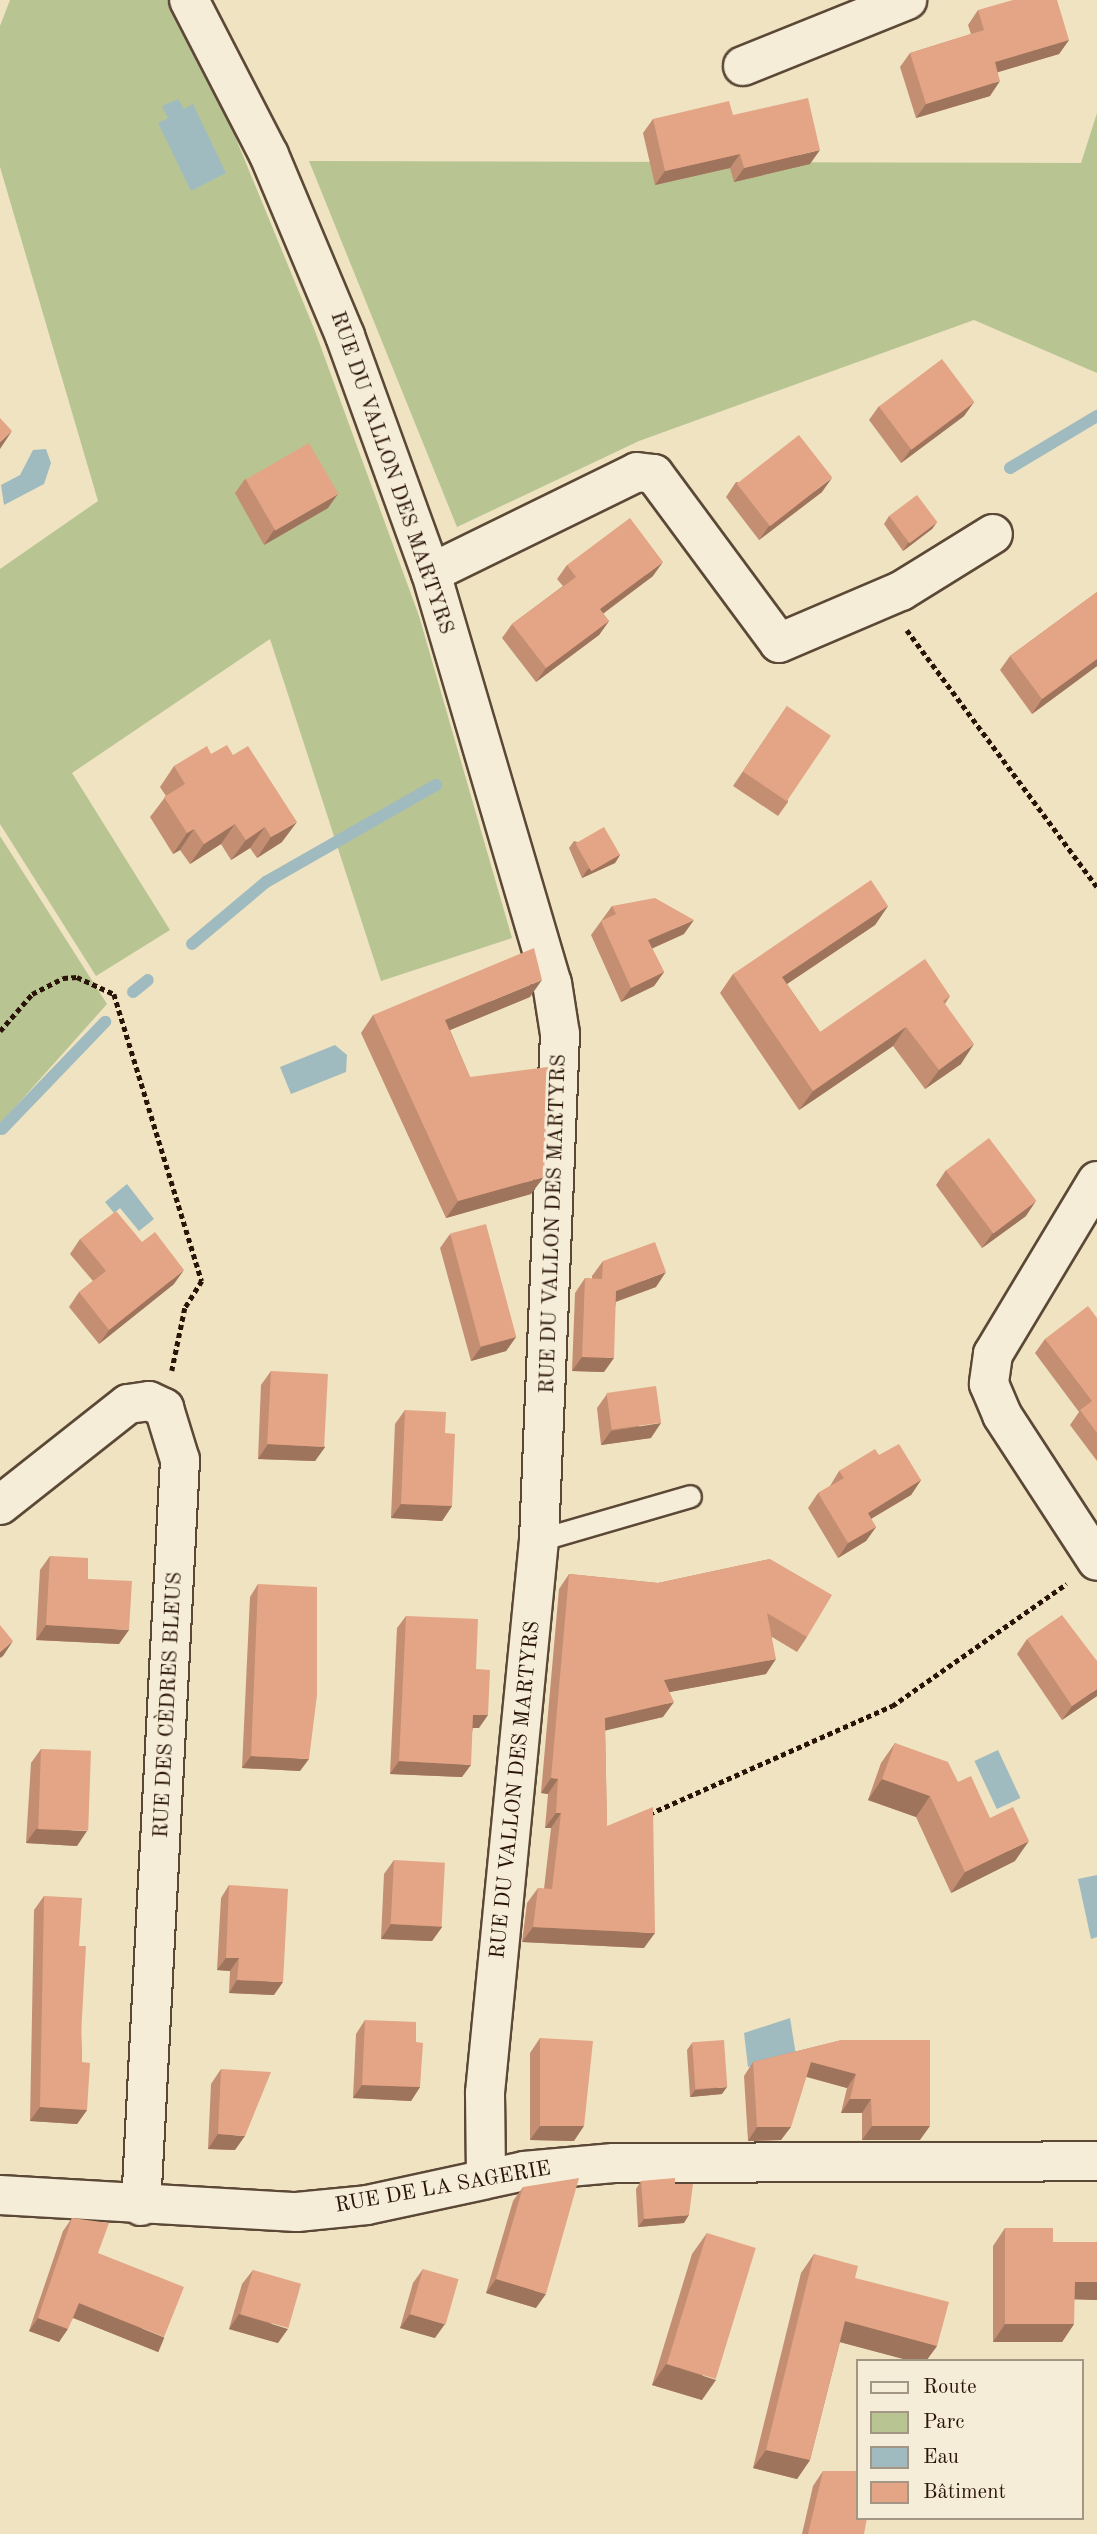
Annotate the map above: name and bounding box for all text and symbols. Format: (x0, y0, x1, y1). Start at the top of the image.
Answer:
street label: RUE DU VALLON DES MARTYRS (324, 308, 458, 638)
street label: RUE DU VALLON DES MARTYRS (535, 1054, 573, 1394)
street label: RUE DES CÈDRES BLEUS (149, 1571, 189, 1839)
street label: RUE DU VALLON DES MARTYRS (486, 1620, 546, 1960)
street label: RUE DE LA SAGERIE (333, 2157, 553, 2219)
legend (856, 2359, 1083, 2520)
text: Route (923, 2377, 977, 2398)
text: Parc (923, 2412, 965, 2433)
text: Eau (923, 2447, 959, 2468)
text: Bâtiment (923, 2482, 1006, 2503)

